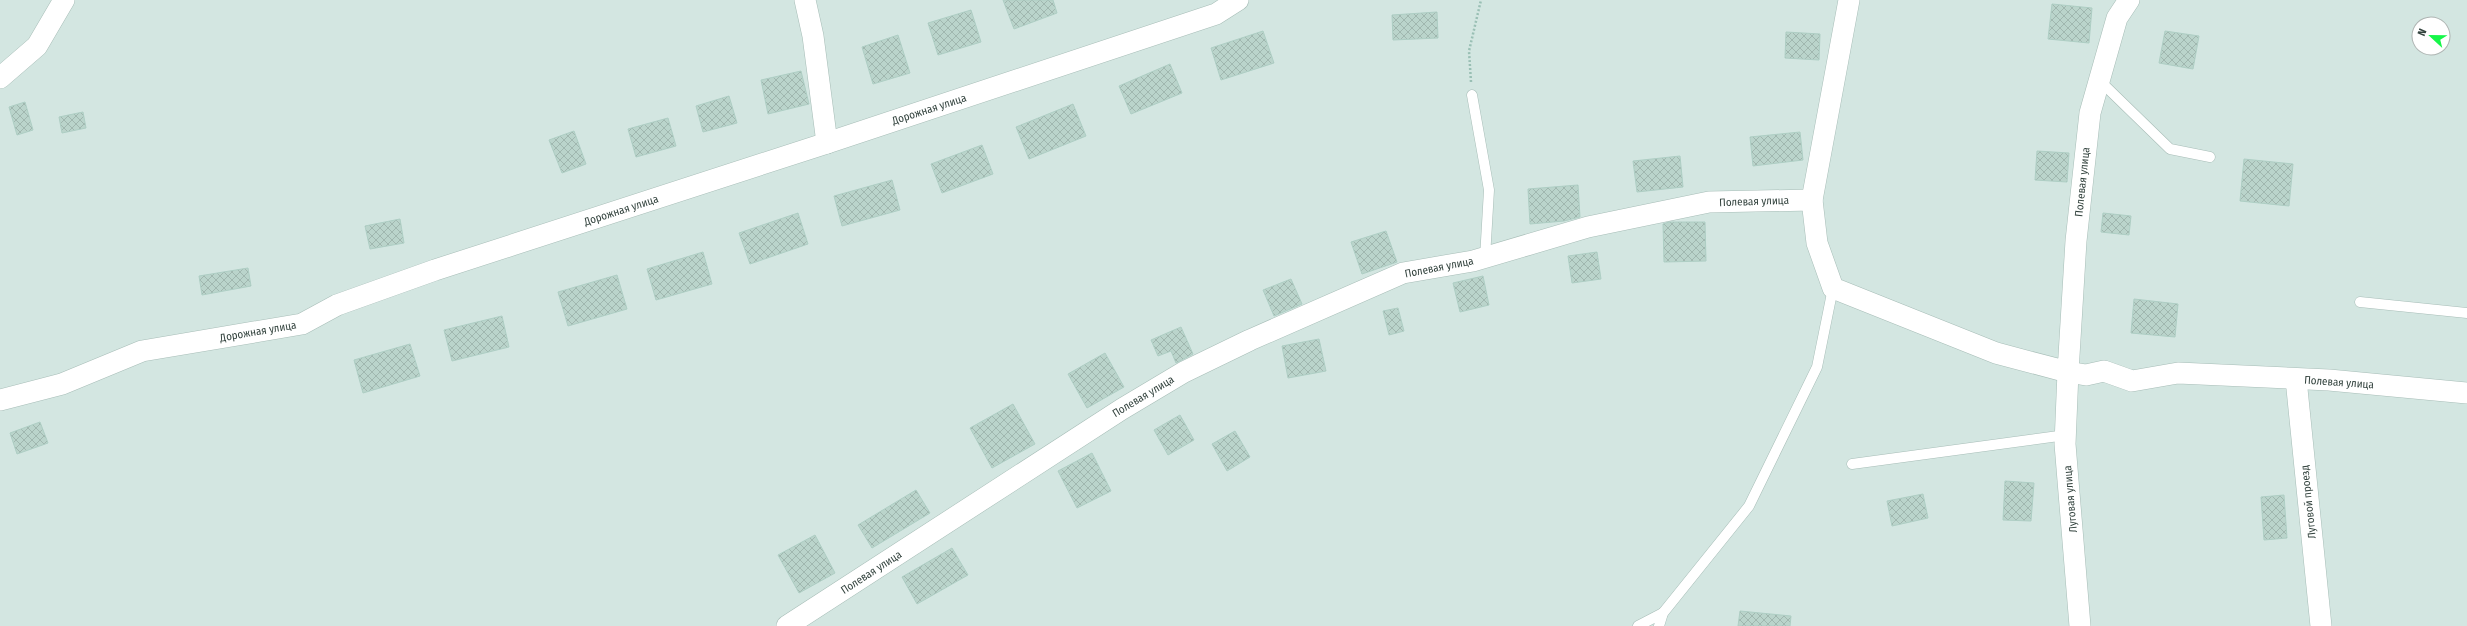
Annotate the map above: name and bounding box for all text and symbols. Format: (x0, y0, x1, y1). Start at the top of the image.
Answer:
north arrow (2411, 16, 2451, 56)
text: N (2415, 27, 2429, 38)
street label: Дорожная улица (889, 91, 968, 128)
street label: Полевая улица (2072, 147, 2093, 217)
street label: Дорожная улица (581, 192, 660, 229)
street label: Полевая улица (1719, 194, 1789, 209)
street label: Полевая улица (1404, 254, 1475, 281)
street label: Дорожная улица (218, 318, 297, 345)
street label: Полевая улица (1110, 373, 1177, 420)
street label: Полевая улица (2304, 374, 2374, 391)
street label: Луговой проезд (2298, 464, 2319, 539)
street label: Луговая улица (2061, 465, 2080, 533)
street label: Полевая улица (838, 548, 904, 597)

